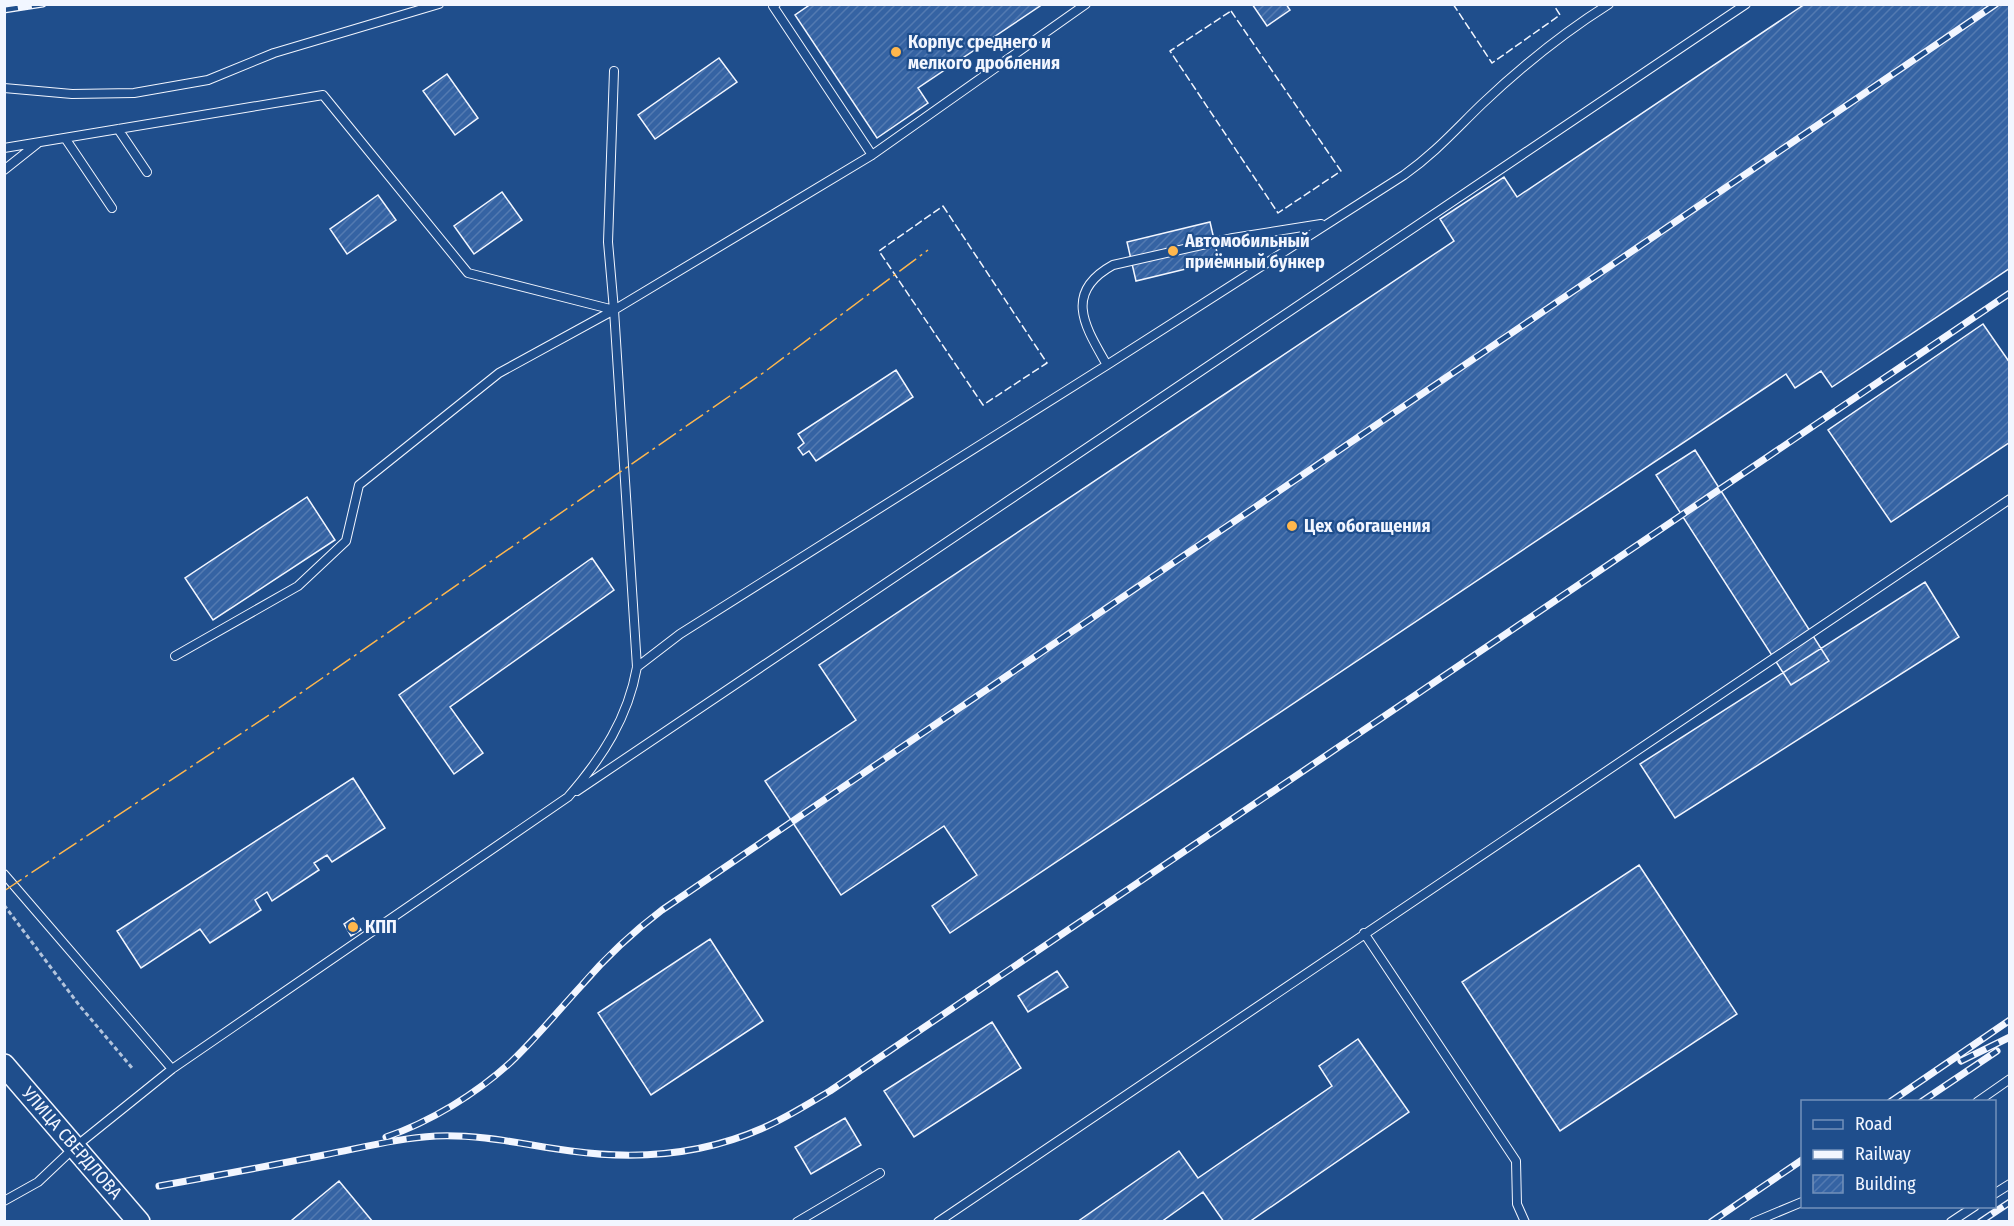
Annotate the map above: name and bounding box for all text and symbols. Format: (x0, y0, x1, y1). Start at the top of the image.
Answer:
place label: Корпус среднего и мелкого дробления (908, 31, 1060, 74)
marker: Корпус среднего и мелкого дробления (889, 45, 903, 59)
place label: Автомобильный приёмный бункер (1184, 230, 1325, 273)
marker: Автомобильный приёмный бункер (1166, 244, 1180, 258)
place label: Цех обогащения (1304, 515, 1431, 537)
marker: Цех обогащения (1285, 519, 1299, 533)
place label: КПП (365, 916, 397, 938)
marker: КПП (346, 920, 360, 934)
street label: УЛИЦА СВЕРДЛОВА (17, 1082, 127, 1204)
legend (1801, 1100, 1996, 1208)
text: Road (1855, 1113, 1892, 1135)
text: Railway (1855, 1143, 1911, 1165)
text: Building (1855, 1173, 1916, 1195)

